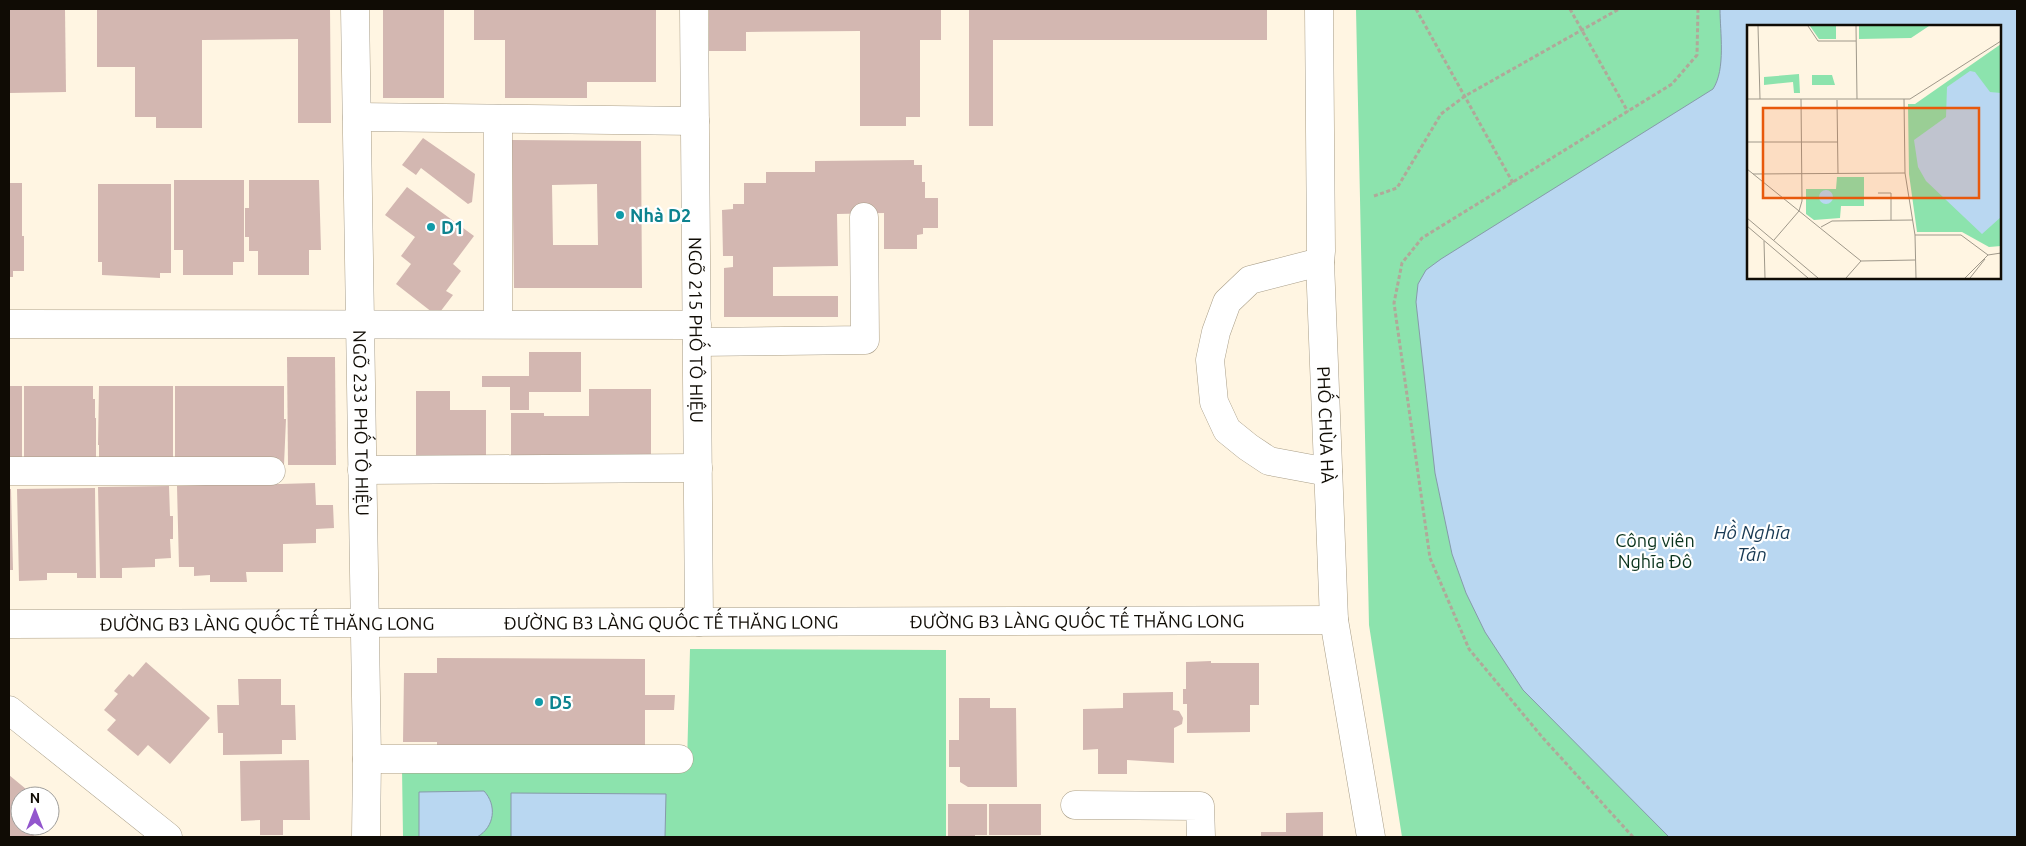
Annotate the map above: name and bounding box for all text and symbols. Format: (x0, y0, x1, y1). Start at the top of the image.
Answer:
inset map (1747, 25, 2001, 279)
place label: Nhà D2 (630, 205, 691, 225)
marker: Nhà D2 (614, 209, 626, 221)
place label: D1 (441, 217, 464, 237)
marker: D1 (425, 221, 437, 233)
street label: NGÕ 215 PHỐ TÔ HIỆU (686, 237, 712, 423)
street label: NGÕ 233 PHỐ TÔ HIỆU (350, 330, 377, 516)
street label: PHỐ CHÙA HÀ (1314, 366, 1341, 484)
water label: Hồ Nghĩa Tân (1714, 519, 1790, 565)
park label: Công viên Nghĩa Đô (1615, 530, 1695, 571)
street label: ĐƯỜNG B3 LÀNG QUỐC TẾ THĂNG LONG (910, 605, 1244, 632)
street label: ĐƯỜNG B3 LÀNG QUỐC TẾ THĂNG LONG (504, 607, 838, 633)
street label: ĐƯỜNG B3 LÀNG QUỐC TẾ THĂNG LONG (100, 608, 434, 634)
place label: D5 (549, 692, 572, 712)
marker: D5 (533, 696, 545, 708)
north arrow (10, 786, 60, 836)
text: N (30, 790, 40, 806)

